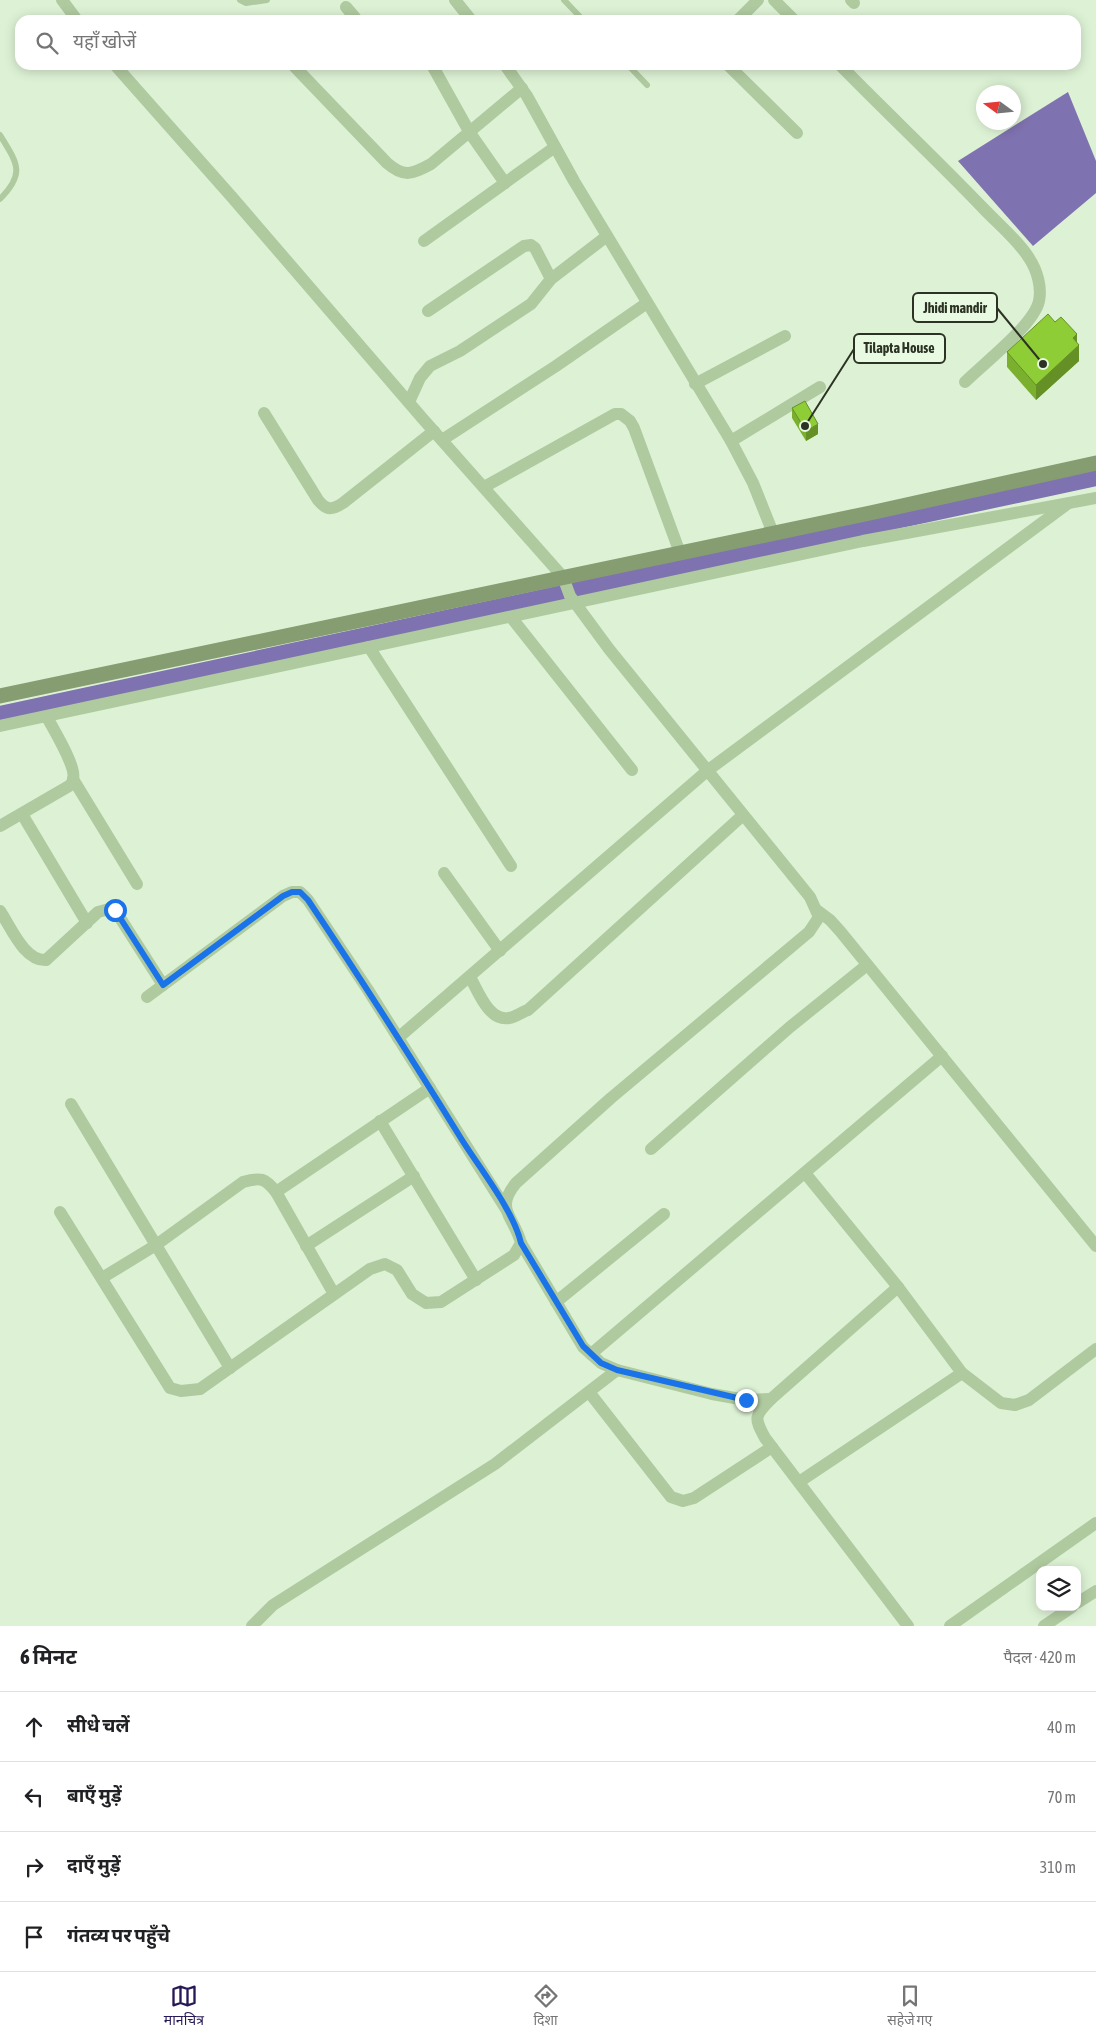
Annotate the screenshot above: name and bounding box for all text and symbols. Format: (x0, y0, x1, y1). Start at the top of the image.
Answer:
search box (15, 15, 1081, 70)
icon: search (33, 29, 61, 57)
text: यहाँ खोजें (73, 30, 136, 52)
north arrow (976, 85, 1021, 130)
callout: Jhidi mandir (913, 293, 997, 322)
text: Jhidi mandir (922, 300, 988, 316)
callout: Tilapta House (854, 334, 945, 363)
text: Tilapta House (863, 340, 935, 356)
route start (104, 899, 127, 922)
route end (735, 1389, 758, 1412)
map controls (1036, 1566, 1081, 1611)
button: layers (1036, 1566, 1081, 1611)
text: 6 मिनट (20, 1644, 77, 1668)
text: पैदल · 420 m (1003, 1648, 1076, 1666)
icon: ahead (20, 1713, 48, 1741)
text: सीधे चलें (67, 1714, 130, 1736)
text: 40 m (1047, 1718, 1076, 1736)
icon: left (20, 1783, 48, 1811)
text: बाएँ मुड़ें (67, 1784, 122, 1806)
text: 70 m (1047, 1788, 1076, 1806)
icon: right (20, 1853, 48, 1881)
text: दाएँ मुड़ें (67, 1854, 121, 1876)
text: 310 m (1040, 1858, 1076, 1876)
icon: arrive (20, 1923, 48, 1951)
text: गंतव्य पर पहुँचे (67, 1924, 170, 1946)
tab: मानचित्र (164, 1982, 204, 2031)
tab: दिशा (532, 1982, 560, 2031)
tab: सहेजे गए (887, 1982, 932, 2031)

